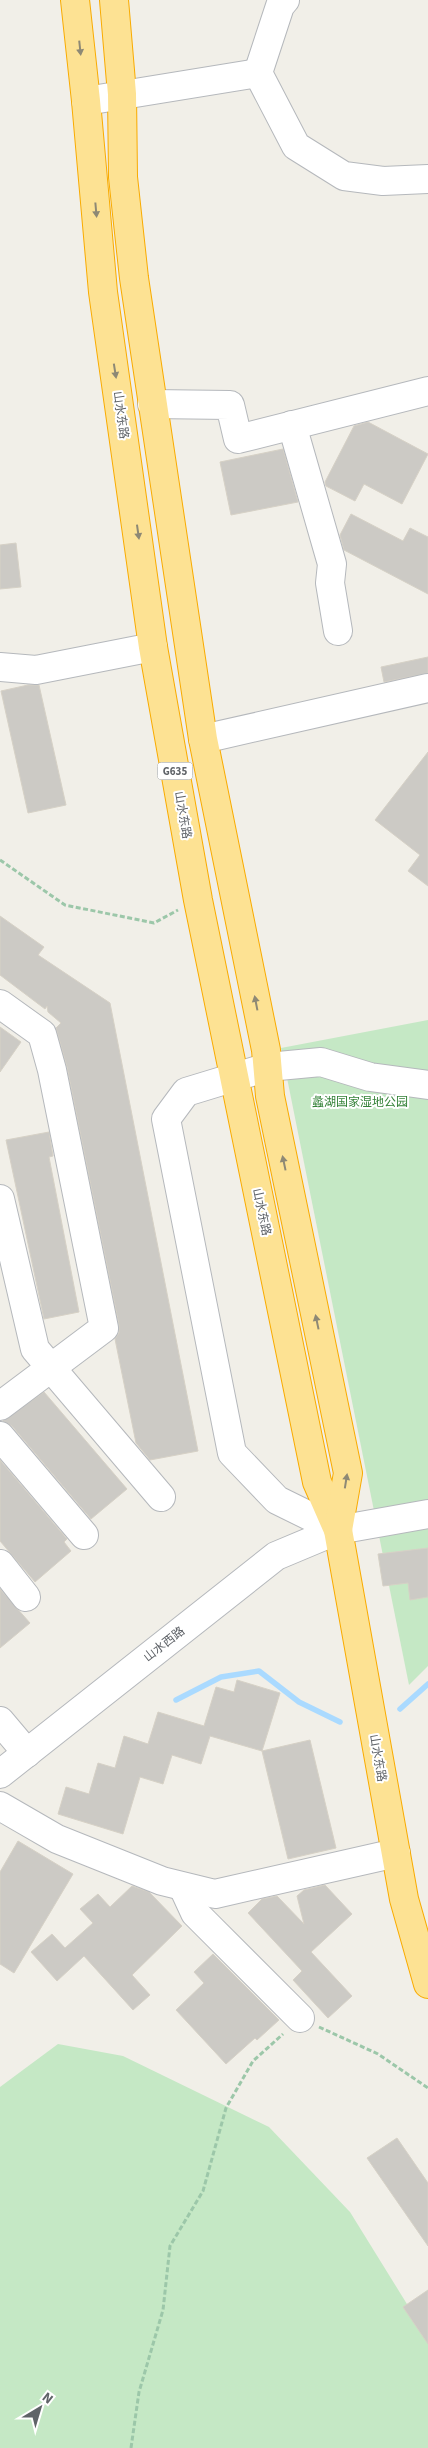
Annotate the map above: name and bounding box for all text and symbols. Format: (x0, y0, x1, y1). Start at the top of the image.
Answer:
one-way arrow (76, 41, 84, 57)
one-way arrow (92, 202, 100, 218)
one-way arrow (111, 364, 119, 380)
street label: 山水东路 (109, 390, 132, 440)
one-way arrow (134, 525, 142, 541)
road number: G635 (158, 762, 192, 779)
street label: 山水东路 (170, 790, 195, 840)
one-way arrow (252, 995, 260, 1011)
park label: 蠡湖国家湿地公园 (312, 1094, 408, 1111)
one-way arrow (280, 1155, 288, 1171)
street label: 山水东路 (248, 1187, 275, 1237)
one-way arrow (312, 1314, 320, 1330)
one-way arrow (343, 1473, 351, 1489)
street label: 山水西路 (140, 1623, 188, 1666)
street label: 山水东路 (365, 1733, 390, 1783)
north arrow (15, 2383, 65, 2433)
text: N (38, 2388, 57, 2409)

